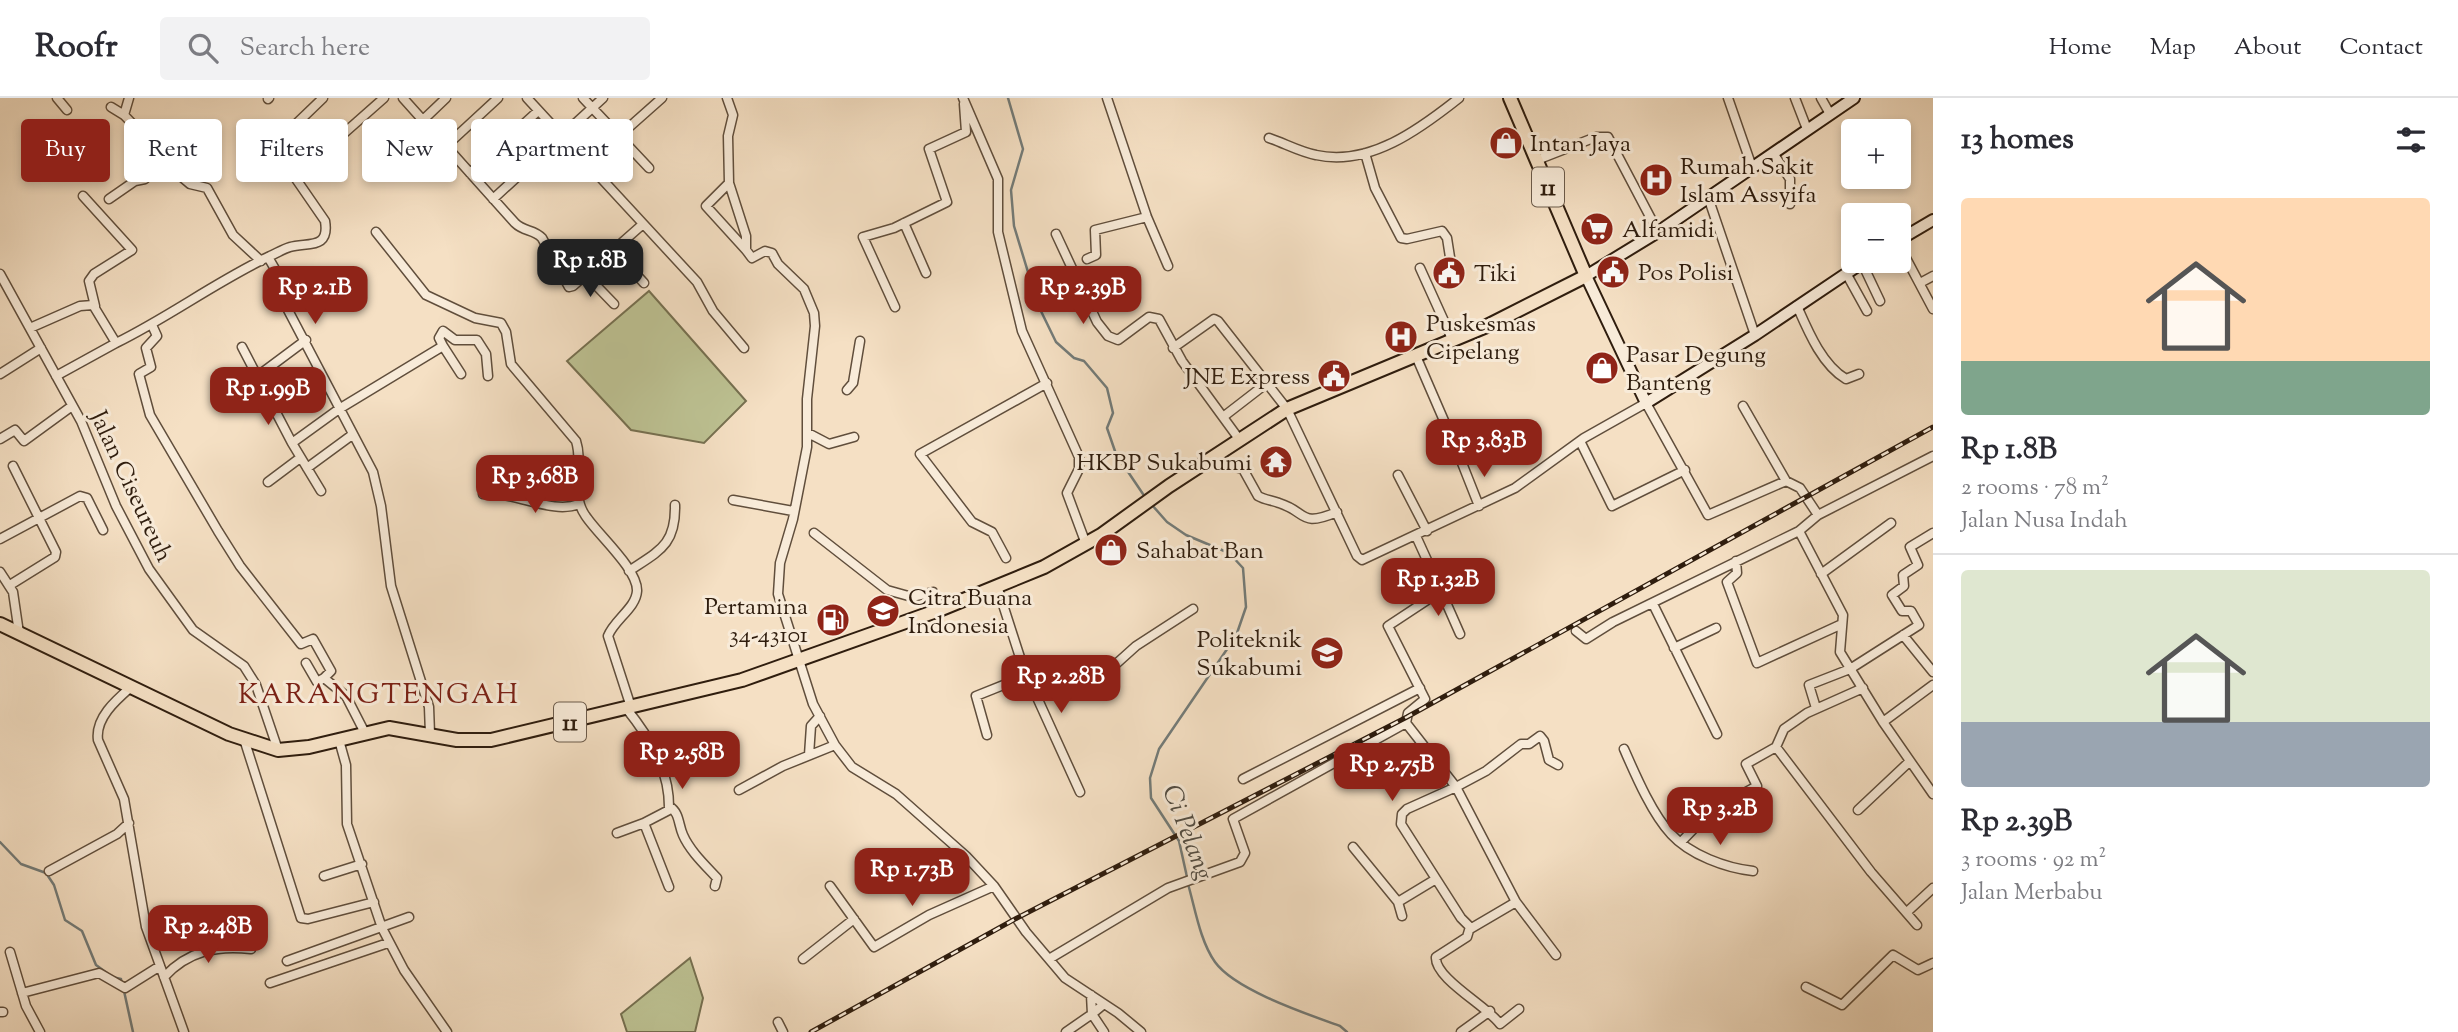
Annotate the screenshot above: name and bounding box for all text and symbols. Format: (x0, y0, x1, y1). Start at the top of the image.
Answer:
search box (160, 17, 650, 80)
text: Roofr (35, 24, 118, 72)
icon: search (184, 29, 222, 67)
text: Search here (240, 30, 370, 67)
text: Home (2049, 31, 2112, 65)
text: Map (2150, 31, 2196, 65)
text: About (2234, 31, 2301, 65)
text: Contact (2339, 31, 2423, 65)
chip: Buy (21, 119, 110, 182)
chip: Rent (124, 119, 222, 182)
chip: Filters (236, 119, 348, 182)
chip: New (362, 119, 457, 182)
chip: Apartment (471, 119, 633, 182)
map controls (1841, 119, 1911, 273)
button: + (1841, 119, 1911, 189)
text: 13 homes (1961, 119, 2074, 162)
icon: filters (2392, 121, 2430, 159)
shop icon: Intan Jaya (1487, 124, 1525, 162)
place label: Intan Jaya (1530, 128, 1631, 162)
place label: Rumah Sakit Islam Assyifa (1680, 151, 1817, 213)
hospital icon: Rumah Sakit Islam Assyifa (1637, 161, 1675, 199)
road number: 11 (1532, 167, 1564, 206)
button: − (1841, 203, 1911, 273)
supermarket icon: Alfamidi (1578, 210, 1616, 248)
place label: Alfamidi (1622, 214, 1715, 248)
pin: Rp 1.8B (525, 240, 655, 299)
icon: home (2133, 243, 2259, 369)
text: Rp 1.8B (553, 245, 627, 278)
public building icon: Pos Polisi (1594, 253, 1632, 291)
public building icon: Tiki (1430, 254, 1468, 292)
place label: Pos Polisi (1638, 257, 1734, 291)
place label: Tiki (1474, 258, 1517, 292)
pin: Rp 2.1B (250, 266, 380, 326)
pin: Rp 2.39B (1011, 266, 1155, 326)
text: Rp 2.1B (279, 272, 351, 305)
text: Rp 2.39B (1040, 272, 1126, 305)
place label: Puskesmas Cipelang (1426, 308, 1536, 370)
hospital icon: Puskesmas Cipelang (1382, 318, 1420, 356)
place label: Pasar Degung Banteng (1626, 339, 1766, 401)
shop icon: Pasar Degung Banteng (1583, 349, 1621, 387)
public building icon: JNE Express (1315, 357, 1353, 395)
place label: JNE Express (1183, 361, 1310, 395)
pin: Rp 1.99B (196, 368, 340, 427)
text: Rp 1.99B (226, 373, 310, 406)
street label: Jalan Ciseureuh (79, 404, 180, 568)
pin: Rp 3.83B (1412, 420, 1556, 479)
text: Rp 3.83B (1442, 425, 1526, 458)
text: Rp 1.8B (1961, 429, 2057, 472)
temple icon: HKBP Sukabumi (1257, 443, 1295, 481)
place label: HKBP Sukabumi (1076, 447, 1252, 481)
pin: Rp 3.68B (463, 456, 607, 515)
text: Rp 3.68B (492, 461, 578, 494)
text: 2 rooms · 78 m² (1961, 472, 2109, 505)
text: Jalan Nusa Indah (1961, 505, 2128, 538)
shop icon: Sahabat Ban (1092, 531, 1130, 569)
place label: Sahabat Ban (1136, 535, 1264, 569)
pin: Rp 1.32B (1366, 559, 1510, 618)
text: Rp 1.32B (1397, 564, 1479, 597)
place label: Citra Buana Indonesia (908, 582, 1032, 644)
place label: Pertamina 34-43101 (704, 591, 808, 653)
school or university icon: Citra Buana Indonesia (864, 592, 902, 630)
fuel station icon: Pertamina 34-43101 (814, 601, 852, 639)
icon: home (2133, 615, 2259, 741)
place label: Politeknik Sukabumi (1196, 624, 1302, 686)
school or university icon: Politeknik Sukabumi (1308, 634, 1346, 672)
pin: Rp 2.28B (989, 656, 1133, 715)
text: Rp 2.28B (1017, 661, 1105, 694)
district label: KARANGTENGAH (238, 676, 520, 716)
road number: 11 (554, 702, 586, 742)
pin: Rp 2.58B (610, 732, 754, 791)
text: Rp 2.58B (640, 737, 724, 770)
pin: Rp 2.75B (1320, 744, 1464, 803)
text: Rp 2.75B (1350, 749, 1434, 782)
water label: Ci Pelang (1152, 780, 1222, 886)
pin: Rp 3.2B (1655, 788, 1785, 847)
text: Rp 3.2B (1683, 793, 1757, 826)
text: Rp 2.39B (1961, 801, 2072, 844)
text: 3 rooms · 92 m² (1961, 844, 2106, 877)
pin: Rp 1.73B (840, 848, 984, 908)
text: Rp 1.73B (871, 854, 953, 887)
text: Jalan Merbabu (1961, 877, 2102, 910)
pin: Rp 2.48B (136, 906, 280, 965)
text: Rp 2.48B (164, 911, 252, 944)

